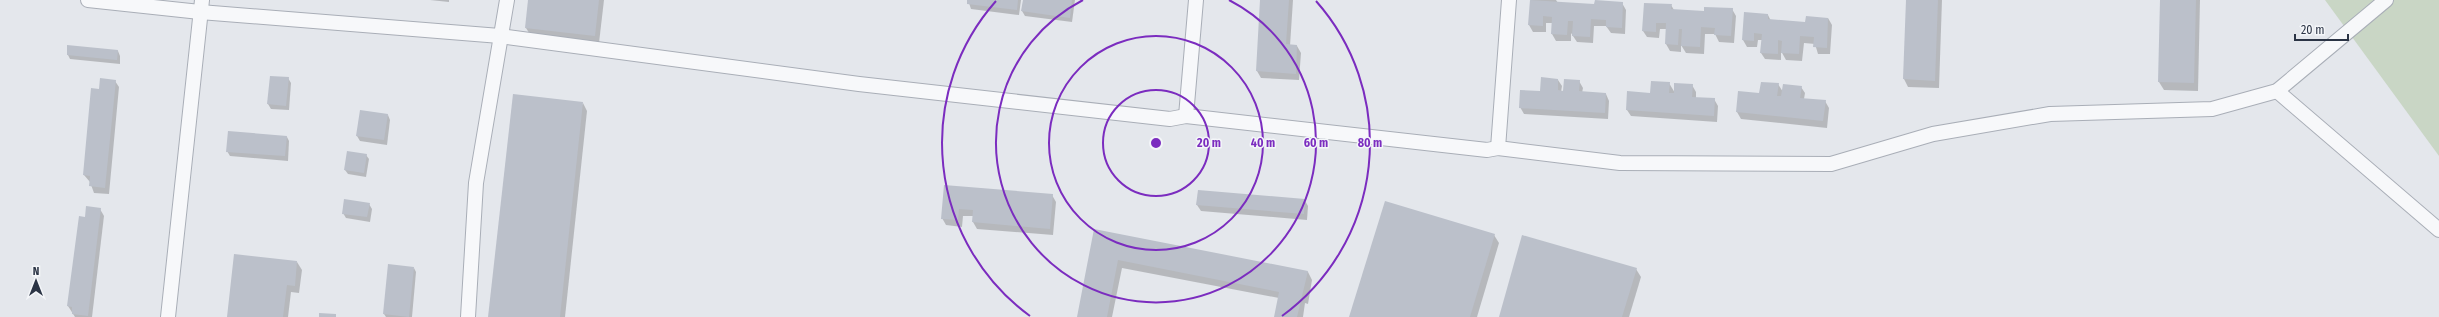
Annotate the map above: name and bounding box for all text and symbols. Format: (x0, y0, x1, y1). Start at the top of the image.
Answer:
scale bar (2295, 16, 2348, 42)
text: 20 m (2301, 23, 2325, 37)
centre of rings (1149, 136, 1163, 150)
text: 20 m (1196, 136, 1221, 150)
text: 40 m (1251, 136, 1275, 150)
text: 60 m (1304, 136, 1328, 150)
text: 80 m (1358, 136, 1382, 150)
north arrow (16, 261, 56, 301)
text: N (33, 265, 39, 278)

